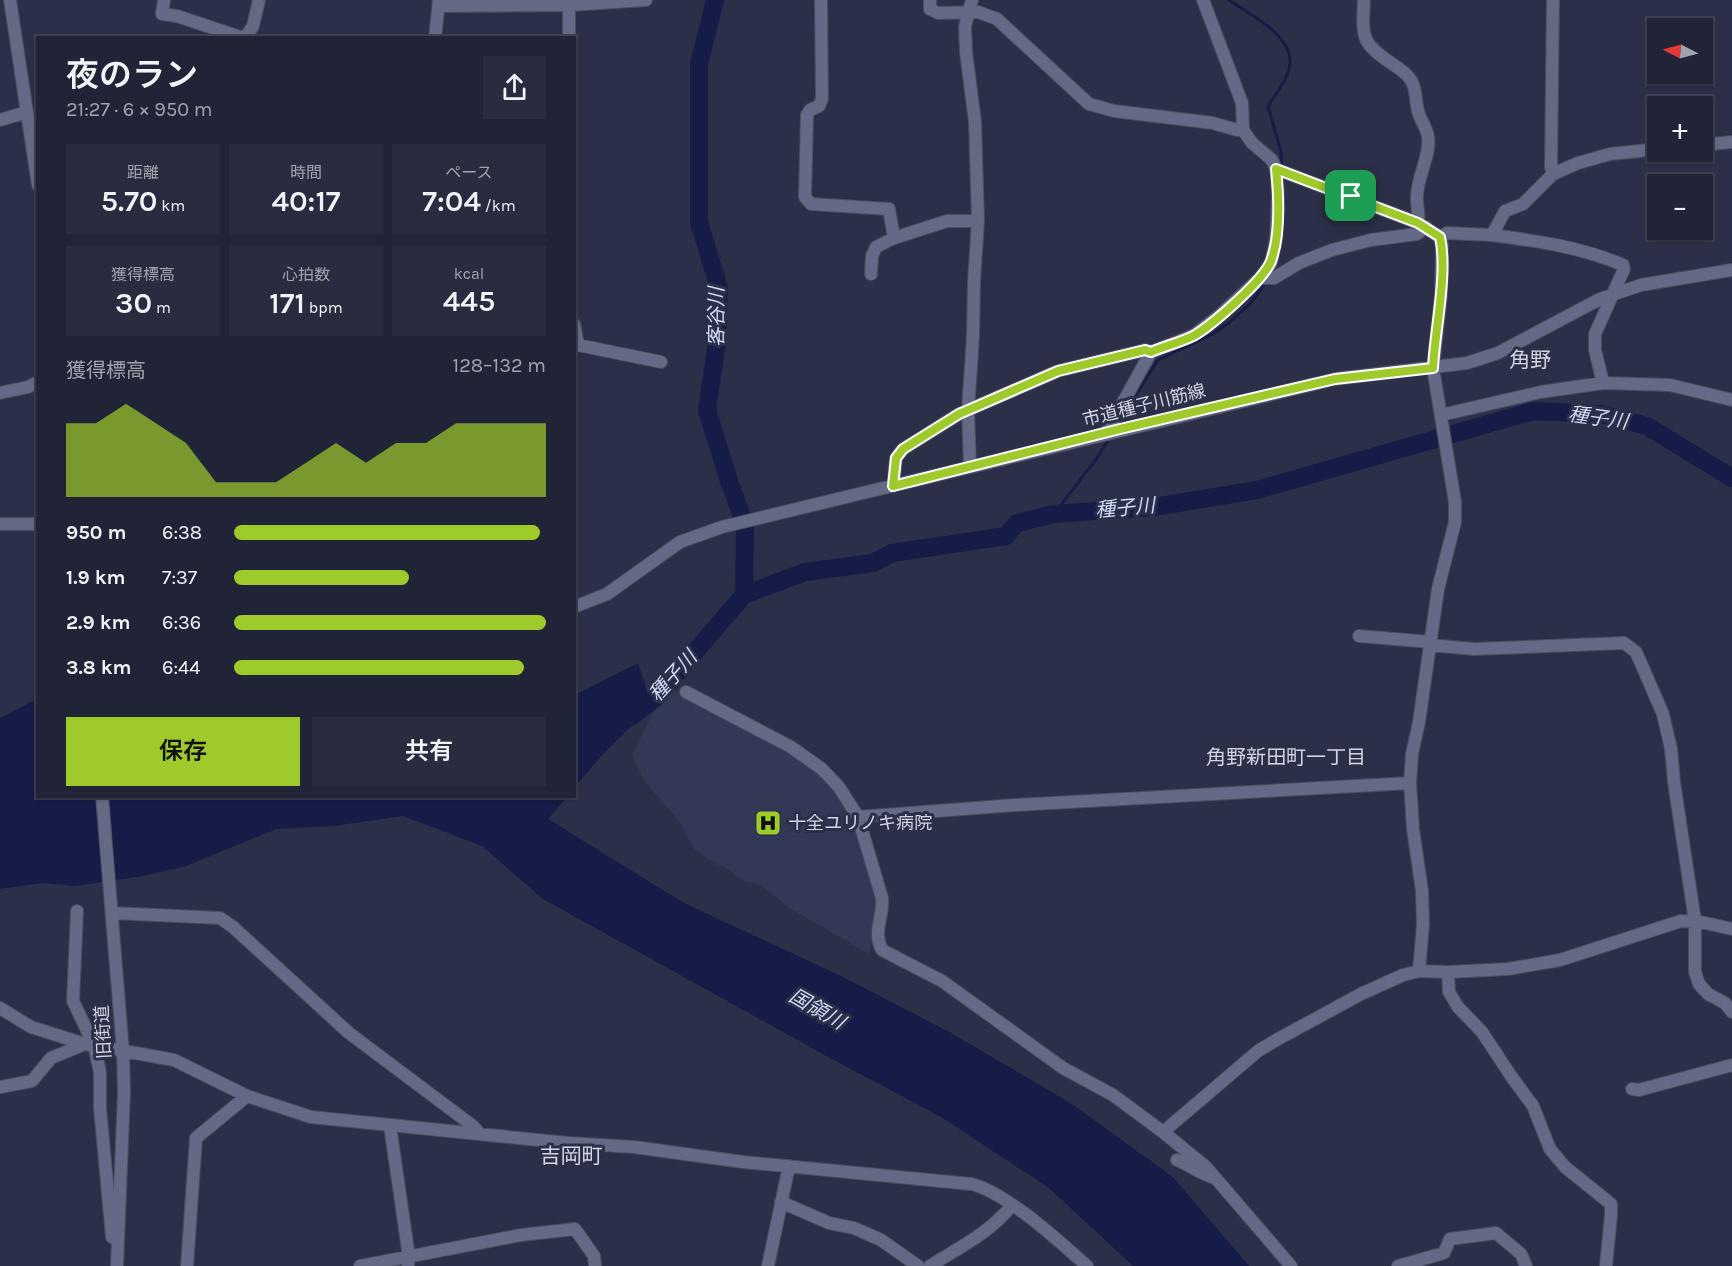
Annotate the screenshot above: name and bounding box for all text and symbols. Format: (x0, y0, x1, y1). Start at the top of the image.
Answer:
north arrow (1647, 18, 1713, 84)
map controls (1647, 18, 1713, 240)
text: 夜のラン (66, 56, 198, 94)
button: share (483, 56, 546, 119)
button: + (1647, 96, 1713, 162)
text: 21:27 · 6 × 950 m (66, 98, 213, 121)
text: 距離 (127, 163, 159, 182)
text: 時間 (290, 163, 322, 182)
text: ペース (445, 163, 493, 182)
pin (1325, 170, 1376, 221)
button: − (1647, 174, 1713, 240)
icon: arrive (1334, 179, 1367, 212)
text: 5.70 (101, 183, 158, 219)
text: 40:17 (271, 183, 341, 219)
text: 7:04 (422, 183, 481, 219)
text: km (158, 196, 185, 215)
text: /km (481, 196, 516, 215)
text: kcal (454, 264, 484, 283)
text: 獲得標高 (111, 265, 175, 284)
text: 心拍数 (282, 265, 330, 284)
text: 445 (443, 283, 495, 319)
text: 30 (115, 285, 152, 321)
text: 171 (269, 285, 305, 321)
water label: 客谷川 (705, 285, 728, 347)
text: m (152, 298, 171, 317)
text: bpm (305, 298, 343, 317)
district label: 角野 (1509, 348, 1551, 372)
text: 128–132 m (453, 354, 546, 377)
text: 獲得標高 (66, 359, 146, 382)
street label: 市道種子川筋線 (1080, 379, 1208, 431)
water label: 種子川 (1567, 402, 1631, 434)
water label: 種子川 (1094, 494, 1158, 522)
text: 950 m (66, 521, 127, 544)
text: 6:38 (162, 521, 202, 544)
text: 1.9 km (66, 566, 126, 589)
text: 7:37 (162, 566, 197, 589)
text: 2.9 km (66, 611, 130, 634)
text: 6:36 (162, 611, 201, 634)
water label: 種子川 (644, 645, 703, 706)
text: 3.8 km (66, 656, 132, 679)
text: 6:44 (162, 656, 200, 679)
button: 保存 (66, 717, 300, 786)
button: 共有 (312, 717, 546, 786)
district label: 角野新田町一丁目 (1206, 746, 1366, 769)
hospital icon: 十全ユリノキ病院 (753, 808, 783, 838)
place label: 十全ユリノキ病院 (788, 812, 932, 834)
water label: 国領川 (785, 984, 850, 1035)
street label: 旧街道 (91, 1004, 115, 1060)
district label: 吉岡町 (540, 1144, 603, 1168)

